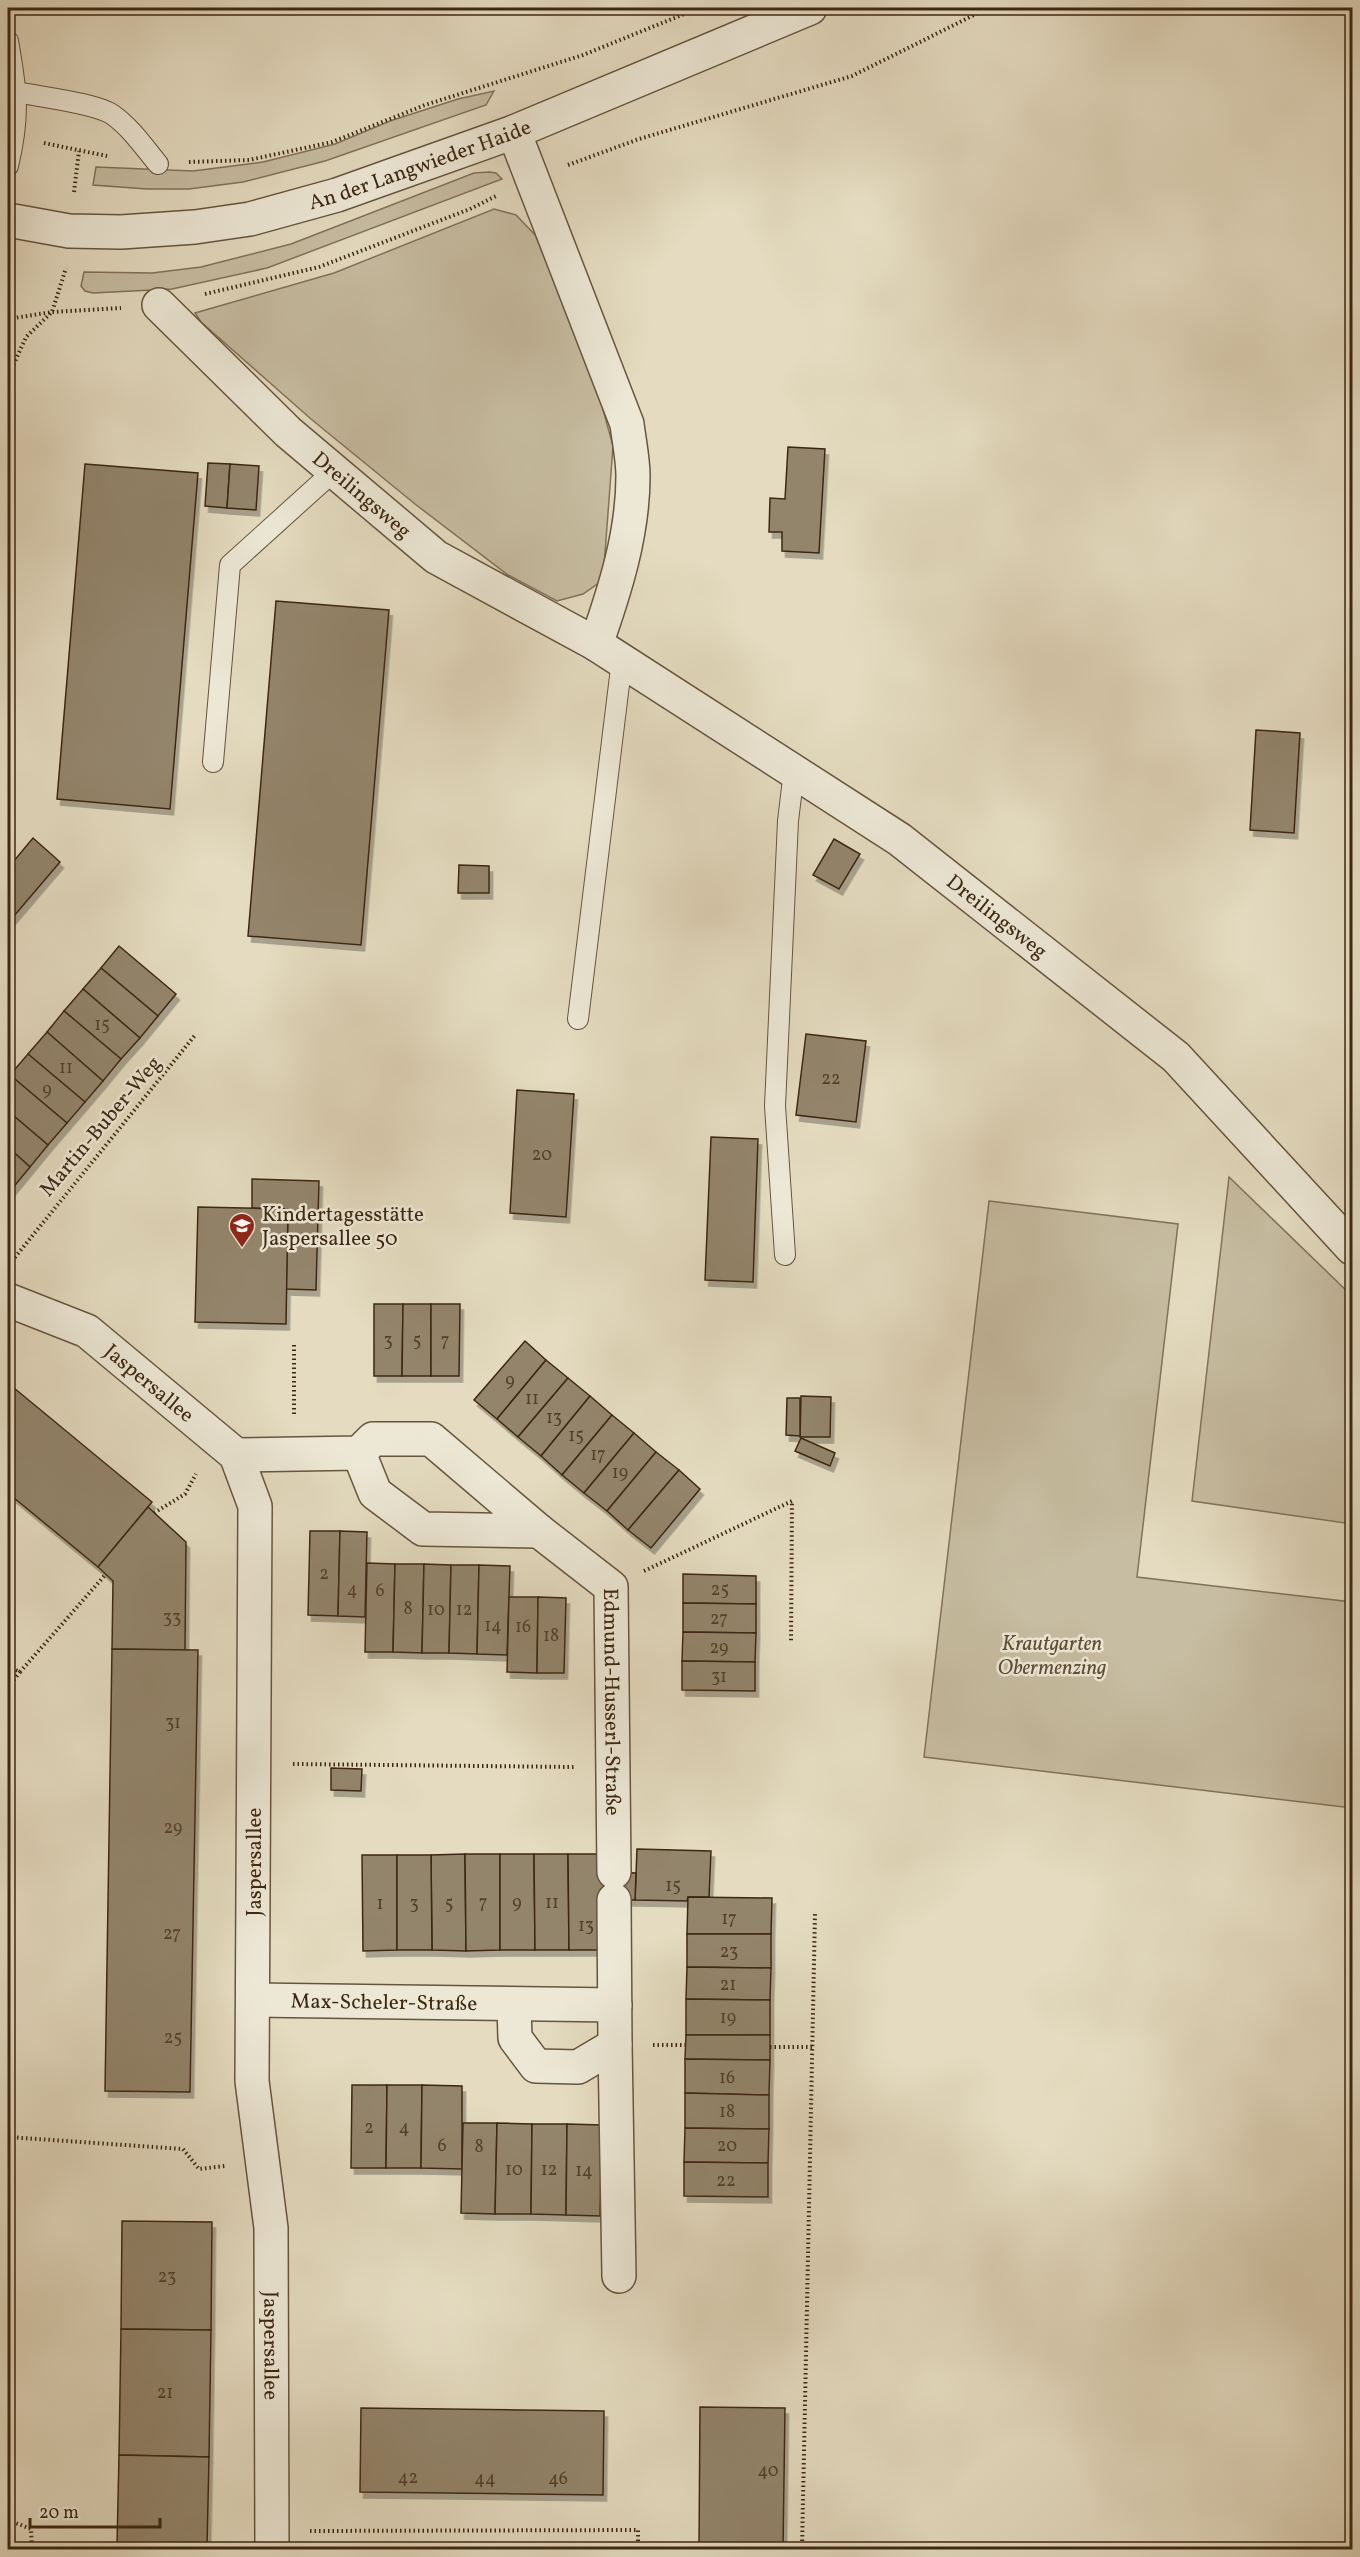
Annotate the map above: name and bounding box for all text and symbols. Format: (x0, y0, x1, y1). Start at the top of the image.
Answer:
street label: An der Langwieder Haide (306, 113, 536, 218)
street label: Dreilingsweg (305, 445, 417, 546)
street label: Dreilingsweg (939, 868, 1053, 966)
house number: 15 (94, 1013, 110, 1038)
street label: Martin-Buber-Weg (34, 1050, 169, 1204)
house number: 11 (59, 1056, 73, 1081)
house number: 22 (821, 1067, 841, 1092)
house number: 9 (42, 1078, 52, 1103)
house number: 20 (532, 1143, 552, 1168)
place label: Kindertagesstätte Jaspersallee 50 (262, 1201, 424, 1254)
school or university icon: Kindertagesstätte Jaspersallee 50 (227, 1211, 257, 1249)
house number: 3 (383, 1329, 393, 1354)
house number: 5 (413, 1329, 421, 1354)
house number: 7 (441, 1329, 449, 1354)
street label: Jaspersallee (97, 1338, 200, 1430)
house number: 9 (505, 1369, 515, 1394)
house number: 11 (525, 1387, 539, 1412)
house number: 13 (546, 1406, 562, 1431)
house number: 15 (568, 1424, 584, 1449)
house number: 17 (590, 1443, 606, 1468)
house number: 19 (612, 1461, 628, 1486)
house number: 2 (319, 1562, 329, 1587)
house number: 4 (347, 1578, 357, 1603)
house number: 25 (711, 1578, 729, 1603)
house number: 6 (375, 1579, 385, 1604)
street label: Edmund-Husserl-Straße (595, 1588, 626, 1816)
house number: 8 (403, 1597, 413, 1622)
house number: 10 (427, 1598, 445, 1623)
house number: 12 (456, 1598, 472, 1623)
house number: 33 (163, 1606, 181, 1631)
house number: 27 (710, 1607, 728, 1632)
house number: 14 (484, 1614, 502, 1639)
house number: 16 (515, 1615, 531, 1640)
house number: 18 (543, 1624, 559, 1649)
park label: Krautgarten Obermenzing (998, 1630, 1106, 1683)
house number: 29 (710, 1636, 728, 1661)
house number: 31 (711, 1665, 727, 1690)
house number: 31 (165, 1711, 181, 1736)
street label: Jaspersallee (241, 1807, 270, 1917)
house number: 29 (164, 1816, 182, 1841)
house number: 15 (665, 1874, 681, 1899)
house number: 7 (479, 1891, 487, 1916)
house number: 9 (512, 1891, 522, 1916)
house number: 11 (545, 1891, 559, 1916)
house number: 1 (377, 1892, 383, 1917)
house number: 3 (409, 1892, 419, 1917)
house number: 5 (445, 1892, 453, 1917)
house number: 17 (721, 1907, 737, 1932)
house number: 13 (578, 1914, 594, 1939)
house number: 27 (163, 1922, 181, 1947)
house number: 23 (720, 1940, 738, 1965)
house number: 21 (720, 1973, 736, 1998)
street label: Max-Scheler-Straße (290, 1988, 477, 2019)
house number: 19 (720, 2006, 736, 2031)
house number: 25 (164, 2026, 182, 2051)
house number: 16 (719, 2066, 735, 2091)
house number: 18 (719, 2100, 735, 2125)
house number: 2 (364, 2116, 374, 2141)
house number: 4 (399, 2116, 409, 2141)
house number: 6 (437, 2134, 447, 2159)
house number: 20 (717, 2134, 737, 2159)
house number: 8 (474, 2135, 484, 2160)
house number: 10 (505, 2158, 523, 2183)
house number: 12 (541, 2158, 557, 2183)
house number: 14 (575, 2159, 593, 2184)
house number: 22 (716, 2169, 736, 2194)
house number: 23 (158, 2265, 176, 2290)
street label: Jaspersallee (255, 2291, 285, 2400)
house number: 21 (157, 2381, 173, 2406)
house number: 40 (757, 2459, 779, 2484)
house number: 42 (398, 2466, 418, 2491)
house number: 44 (474, 2467, 496, 2492)
house number: 46 (548, 2467, 568, 2492)
scale bar (30, 2491, 160, 2529)
text: 20 m (39, 2501, 79, 2526)

